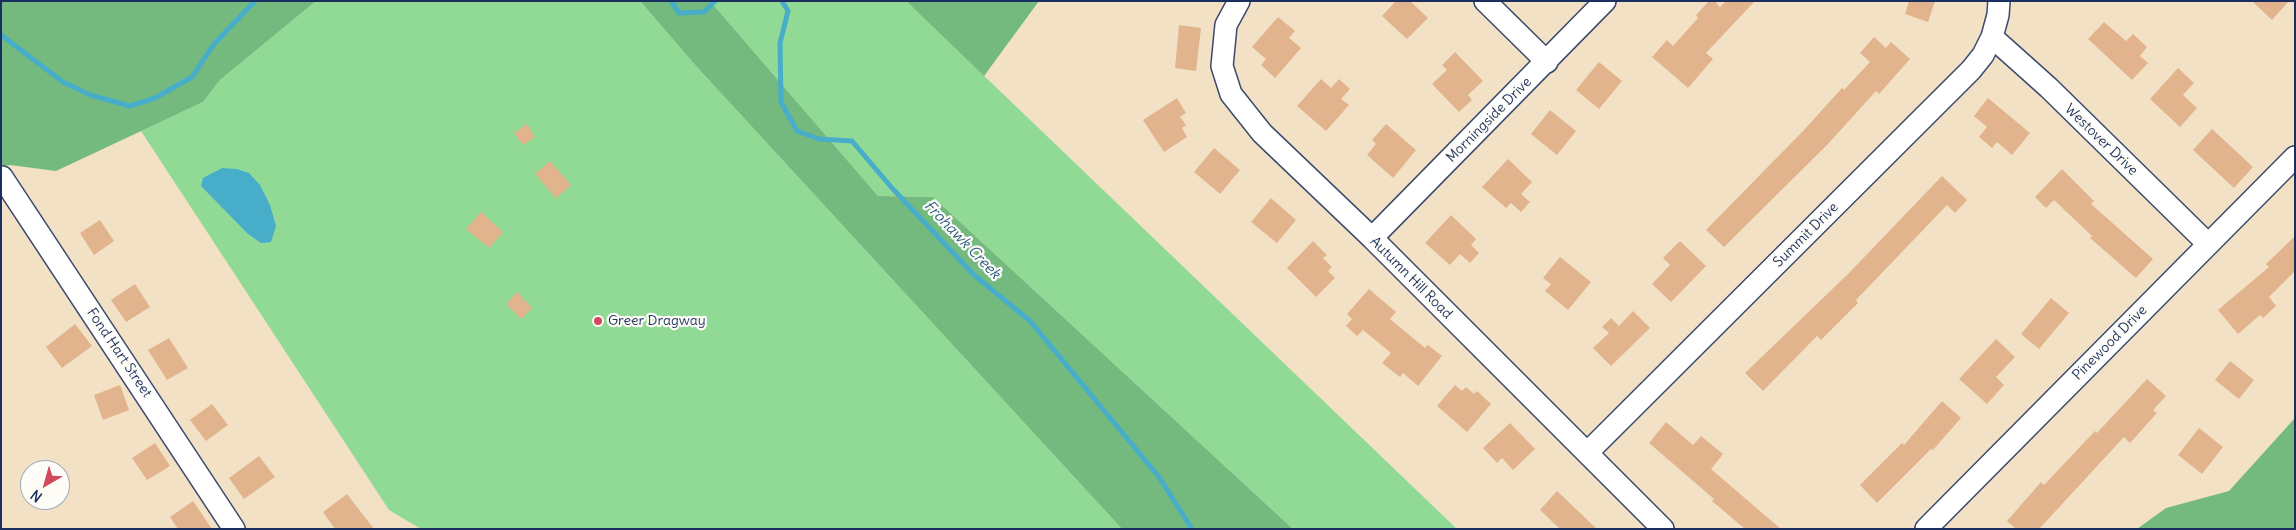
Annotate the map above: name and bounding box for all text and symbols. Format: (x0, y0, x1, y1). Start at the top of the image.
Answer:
street label: Morningside Drive (1443, 74, 1535, 166)
street label: Westover Drive (2061, 101, 2141, 179)
water label: Frohawk Creek (920, 197, 1004, 283)
street label: Summit Drive (1770, 199, 1842, 271)
street label: Autumn Hill Road (1366, 233, 1456, 323)
street label: Pinewood Drive (2069, 302, 2151, 384)
street label: Fond Hart Street (83, 305, 155, 401)
place label: Greer Dragway (608, 313, 706, 329)
marker: Greer Dragway (592, 315, 604, 327)
north arrow (20, 460, 70, 510)
text: N (27, 486, 46, 506)

